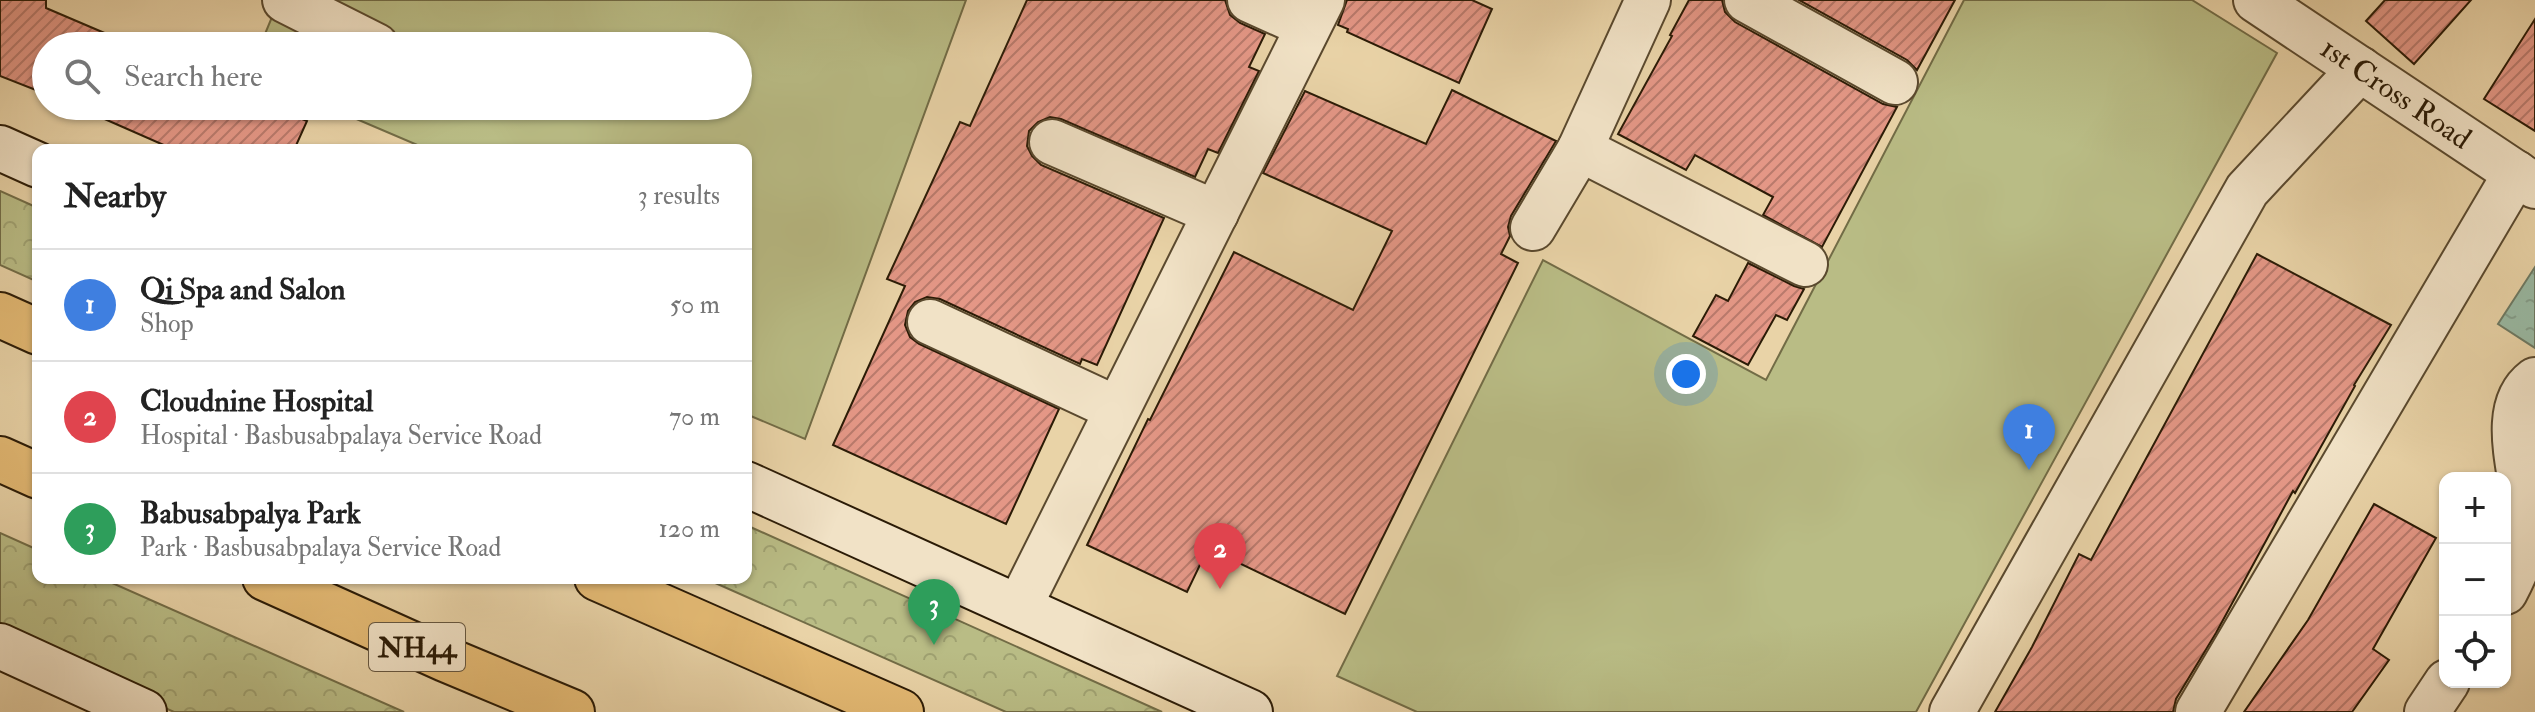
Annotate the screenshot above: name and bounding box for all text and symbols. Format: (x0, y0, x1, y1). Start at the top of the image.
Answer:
street label: 1st Cross Road (2313, 29, 2478, 157)
search box (32, 32, 752, 120)
icon: search (60, 54, 104, 98)
text: Search here (124, 58, 263, 95)
text: Nearby (64, 175, 166, 218)
text: 3 results (638, 180, 720, 212)
text: Qi Spa and Salon (140, 271, 345, 308)
text: 1 (85, 289, 95, 321)
text: 50 m (670, 289, 720, 321)
text: Shop (140, 308, 194, 340)
your location (1666, 354, 1706, 394)
text: Cloudnine Hospital (140, 383, 374, 420)
text: 2 (83, 401, 97, 433)
text: 70 m (669, 401, 720, 433)
pin: 1 (2003, 404, 2055, 470)
text: Hospital · Basbusabpalaya Service Road (140, 420, 542, 452)
map controls (2439, 472, 2511, 688)
button: + (2439, 472, 2511, 544)
text: Babusabpalya Park (140, 495, 361, 532)
text: 3 (85, 513, 95, 545)
text: 120 m (659, 513, 720, 545)
pin: 2 (1194, 523, 1246, 589)
text: Park · Basbusabpalaya Service Road (140, 532, 501, 564)
button: − (2439, 544, 2511, 616)
pin: 3 (908, 579, 960, 645)
button: locate (2439, 616, 2511, 688)
road number: NH44 (369, 623, 465, 671)

